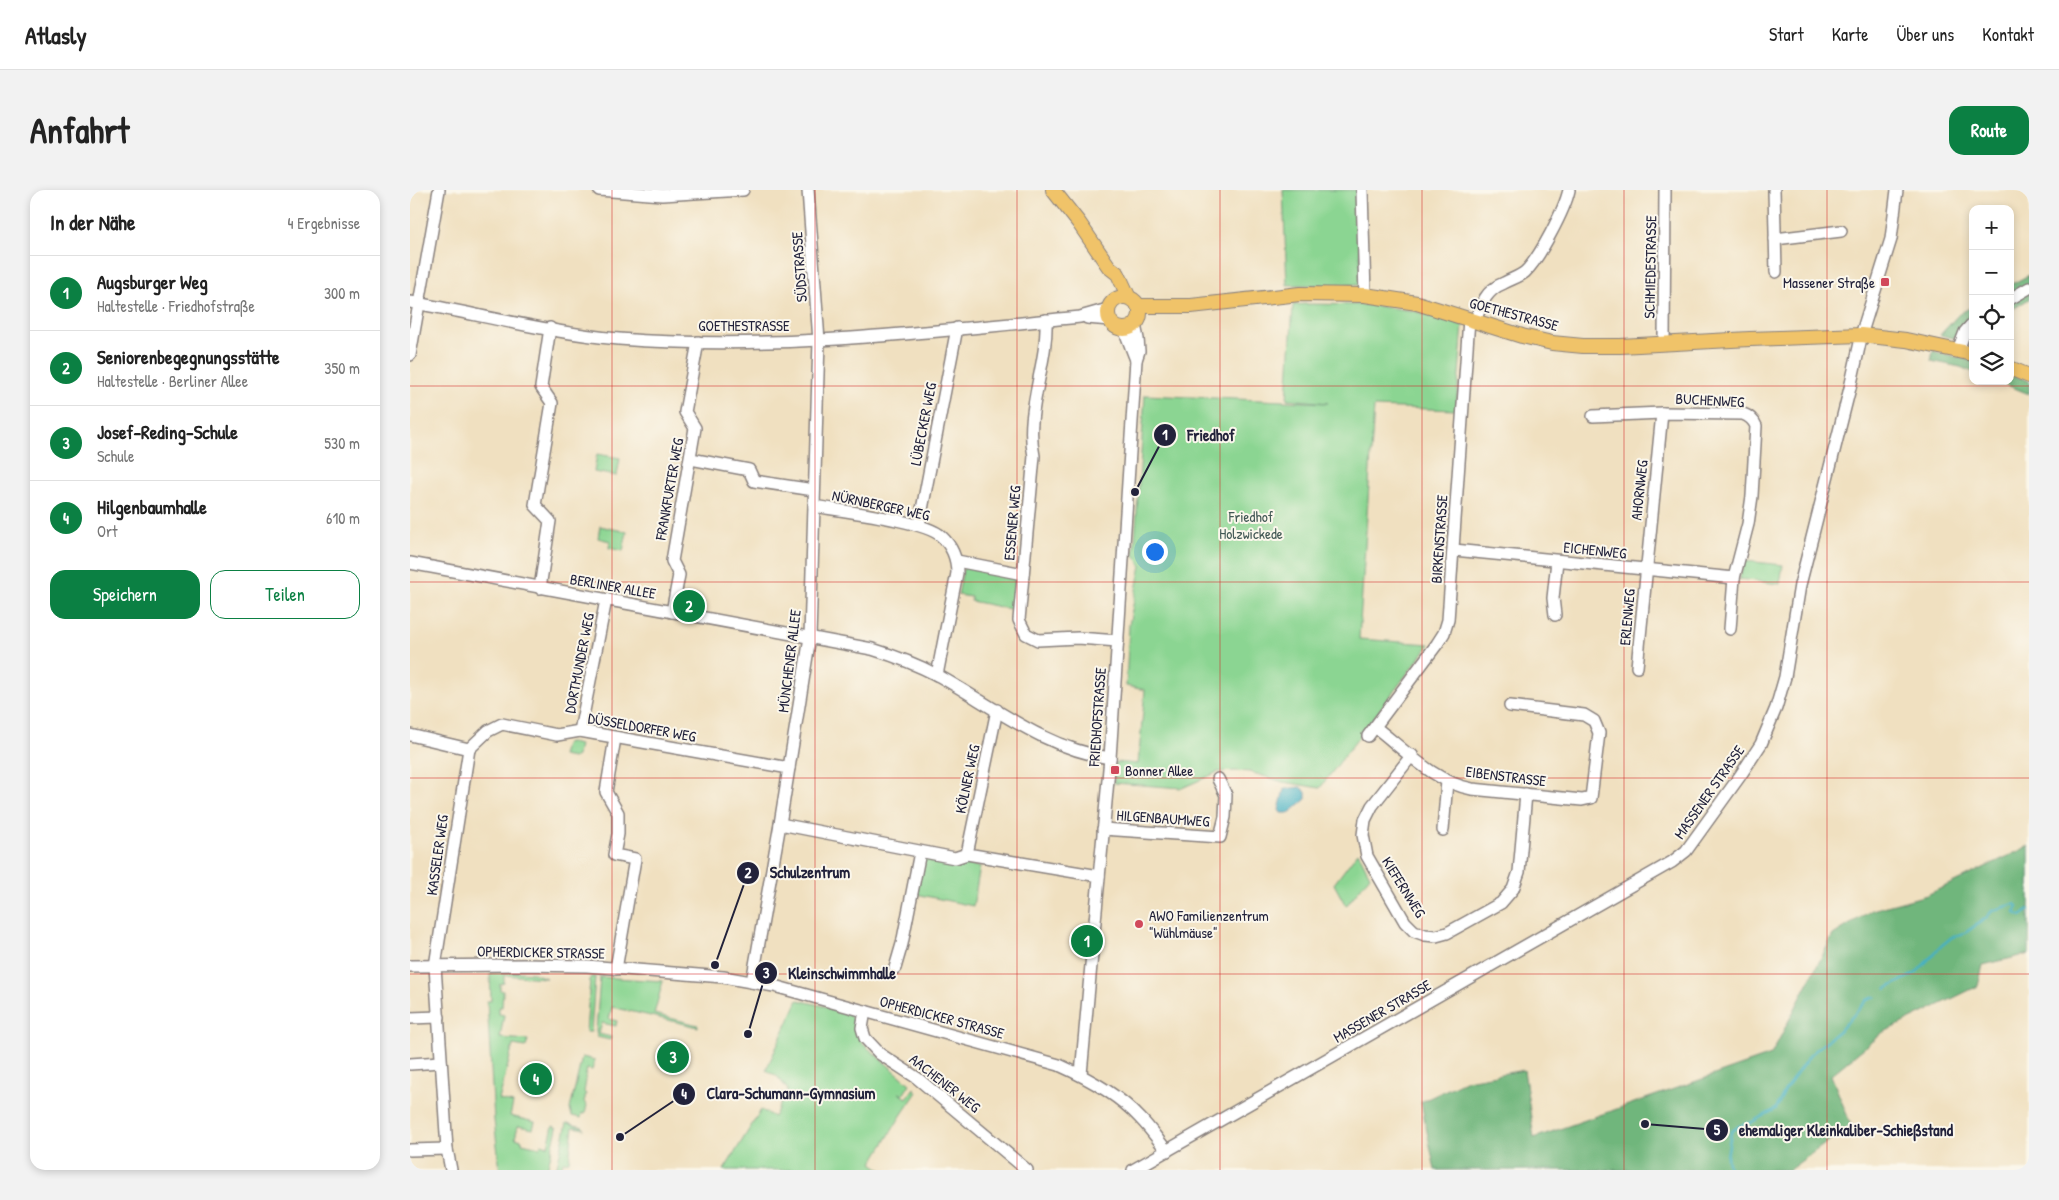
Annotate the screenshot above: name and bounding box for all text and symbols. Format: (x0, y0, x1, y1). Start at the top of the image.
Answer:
text: Atlasly (25, 19, 87, 51)
text: Start (1769, 22, 1804, 47)
text: Karte (1832, 22, 1868, 47)
text: Über uns (1896, 22, 1954, 47)
text: Kontakt (1982, 22, 2034, 47)
button: Route (1949, 106, 2029, 155)
text: Anfahrt (30, 107, 129, 154)
map controls (1969, 205, 2014, 385)
button: + (1969, 205, 2014, 250)
text: In der Nähe (50, 208, 135, 237)
text: 4 Ergebnisse (288, 212, 360, 234)
street label: SCHMIEDESTRASSE (1639, 215, 1661, 319)
street label: SÜDSTRASSE (786, 231, 812, 303)
button: − (1969, 250, 2014, 295)
text: Augsburger Weg (97, 269, 208, 295)
place label: Massener Straße (1783, 272, 1875, 293)
marker: Massener Straße (1879, 276, 1891, 288)
text: 1 (63, 282, 69, 304)
text: 300 m (324, 282, 360, 304)
street label: GOETHESTRASSE (1467, 292, 1561, 336)
text: Haltestelle · Friedhofstraße (97, 295, 255, 317)
button: locate (1969, 295, 2014, 340)
street label: GOETHESTRASSE (698, 315, 790, 336)
button: layers (1969, 340, 2014, 385)
text: Seniorenbegegnungsstätte (97, 344, 280, 370)
text: 2 (62, 357, 70, 379)
text: 350 m (324, 357, 360, 379)
text: Haltestelle · Berliner Allee (97, 370, 248, 392)
street label: LÜBECKER WEG (905, 380, 941, 467)
street label: BUCHENWEG (1675, 388, 1746, 412)
text: Josef-Reding-Schule (97, 419, 238, 445)
callout: Friedhof (1152, 419, 1245, 450)
text: 1 (1162, 424, 1168, 445)
text: Friedhof (1186, 424, 1235, 446)
text: 3 (62, 432, 70, 454)
text: 530 m (324, 432, 360, 454)
street label: FRANKFURTER WEG (650, 436, 688, 543)
text: Schule (97, 445, 134, 467)
street label: AHORNWEG (1625, 458, 1653, 521)
street label: NÜRNBERGER WEG (830, 484, 932, 526)
street label: ESSENER WEG (998, 484, 1026, 561)
text: Hilgenbaumhalle (97, 494, 207, 520)
street label: BIRKENSTRASSE (1425, 494, 1453, 584)
park label: Friedhof Holzwickede (1219, 506, 1283, 544)
text: 4 (63, 507, 69, 529)
text: 610 m (326, 507, 360, 529)
text: Ort (97, 520, 118, 542)
street label: EICHENWEG (1563, 536, 1628, 564)
your location (1142, 539, 1168, 565)
street label: BERLINER ALLEE (568, 568, 658, 604)
button: Speichern (50, 570, 200, 619)
button: Teilen (210, 570, 360, 619)
pin: 2 (673, 587, 705, 625)
street label: ERLENWEG (1614, 587, 1640, 646)
street label: MÜNCHENER ALLEE (772, 608, 806, 714)
street label: DORTMUNDER WEG (559, 610, 599, 715)
street label: FRIEDHOFSTRASSE (1083, 666, 1111, 768)
street label: DÜSSELDORFER WEG (586, 707, 698, 747)
street label: MASSENER STRASSE (1669, 741, 1749, 843)
street label: KÖLNER WEG (949, 742, 985, 815)
place label: Bonner Allee (1125, 760, 1193, 781)
street label: EIBENSTRASSE (1465, 761, 1548, 791)
marker: Bonner Allee (1109, 764, 1121, 776)
street label: HILGENBAUMWEG (1116, 804, 1211, 832)
street label: KASSELER WEG (421, 813, 453, 897)
street label: KIEFERNWEG (1377, 853, 1431, 922)
callout: Schulzentrum (735, 857, 860, 888)
text: Schulzentrum (770, 861, 850, 883)
text: 2 (744, 862, 752, 883)
place label: AWO Familienzentrum "Wühlmäuse" (1149, 905, 1269, 943)
marker: AWO Familienzentrum "Wühlmäuse" (1133, 918, 1145, 930)
pin: 1 (1071, 922, 1103, 960)
street label: OPHERDICKER STRASSE (477, 940, 606, 964)
callout: Kleinschwimmhalle (753, 957, 906, 988)
text: 3 (763, 962, 770, 983)
text: Kleinschwimmhalle (788, 962, 897, 984)
street label: MASSENER STRASSE (1329, 974, 1435, 1048)
street label: OPHERDICKER STRASSE (877, 990, 1007, 1044)
pin: 3 (657, 1038, 689, 1076)
street label: AACHENER WEG (905, 1049, 985, 1118)
pin: 4 (520, 1060, 552, 1098)
callout: Clara-Schumann-Gymnasium (672, 1078, 886, 1109)
text: Clara-Schumann-Gymnasium (707, 1082, 876, 1105)
text: 4 (681, 1083, 687, 1104)
callout: ehemaliger Kleinkaliber-Schießstand (1704, 1115, 1963, 1146)
text: 5 (1714, 1119, 1721, 1140)
text: ehemaliger Kleinkaliber-Schießstand (1739, 1119, 1954, 1142)

